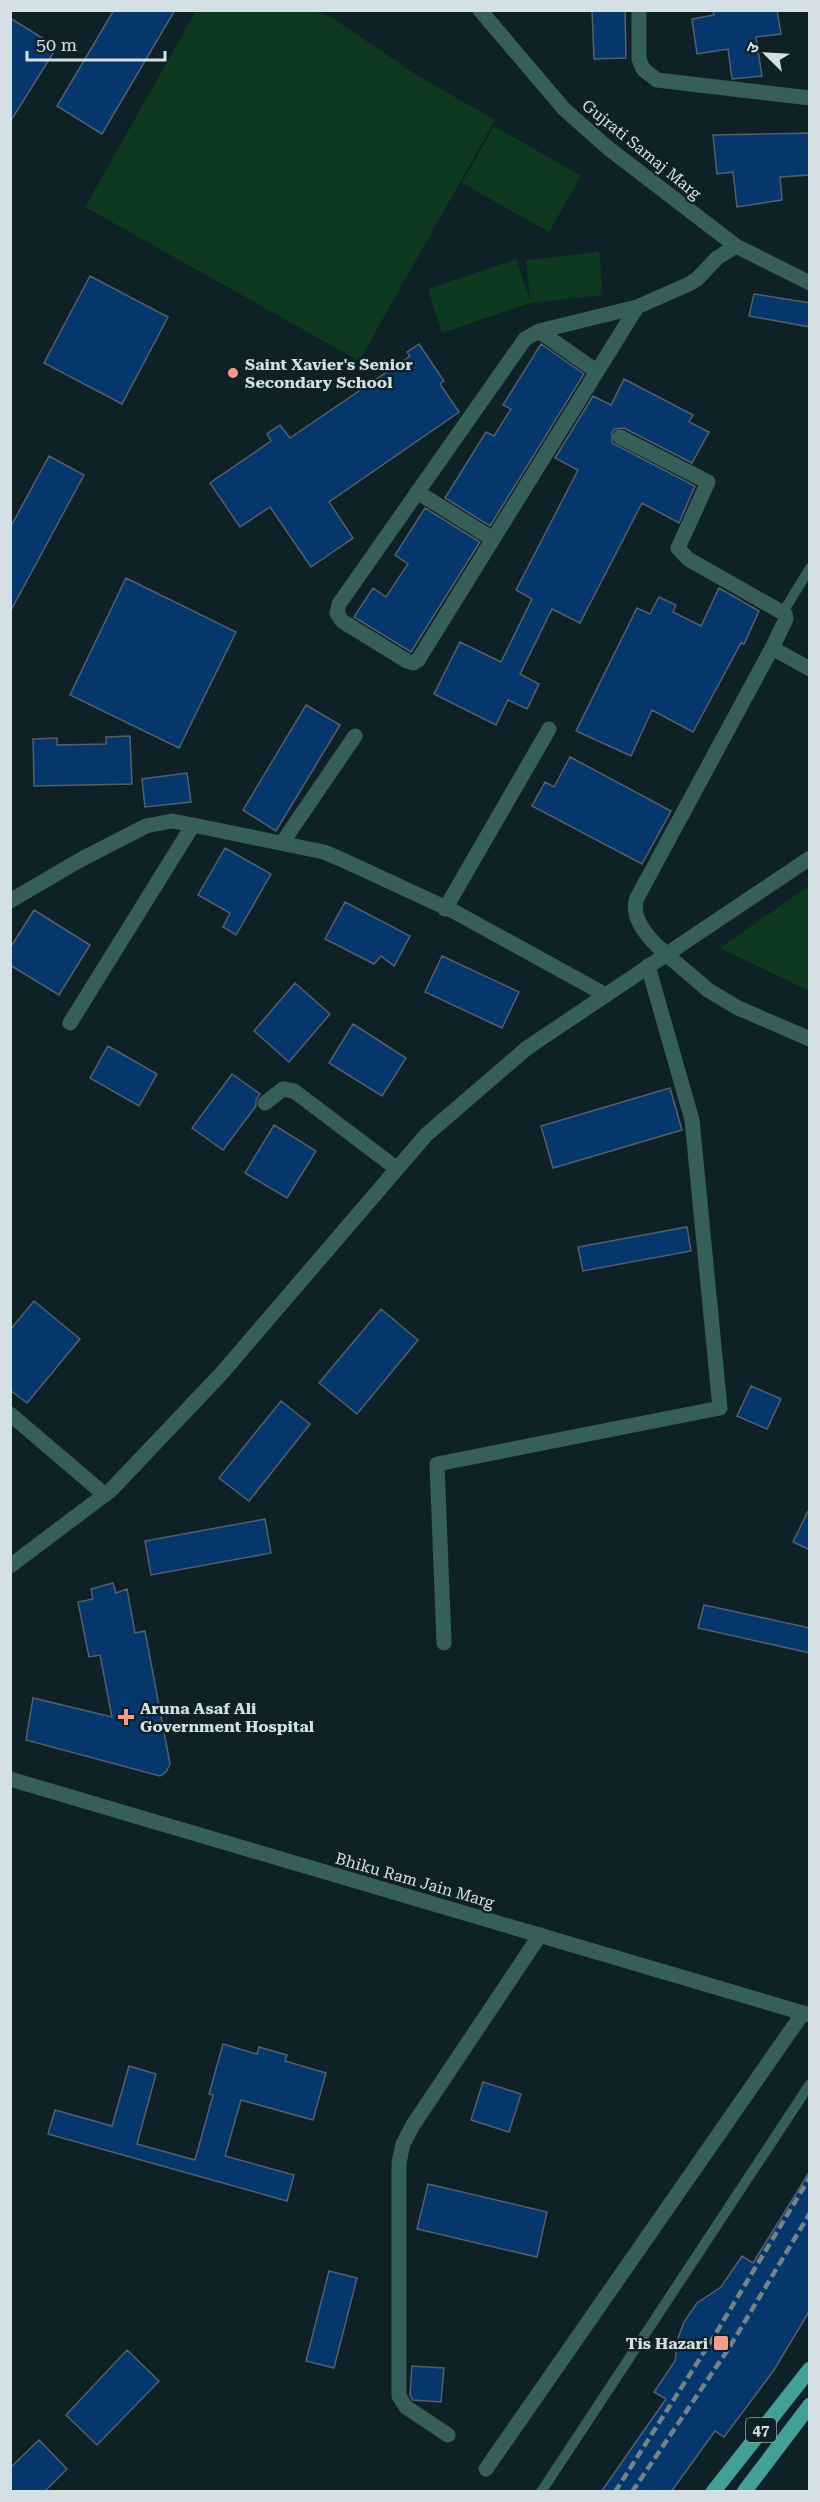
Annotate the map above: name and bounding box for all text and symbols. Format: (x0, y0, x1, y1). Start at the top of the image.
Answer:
scale bar (27, 24, 165, 62)
north arrow (736, 24, 796, 84)
text: 50 m (36, 34, 77, 55)
text: उ (742, 39, 764, 56)
street label: Gujrati Samaj Marg (578, 96, 706, 204)
place label: Saint Xavier's Senior Secondary School (245, 355, 413, 392)
marker: Saint Xavier's Senior Secondary School (226, 366, 240, 380)
place label: Aruna Asaf Ali Government Hospital (140, 1699, 315, 1736)
marker: Aruna Asaf Ali Government Hospital (117, 1708, 135, 1726)
street label: Bhiku Ram Jain Marg (333, 1849, 497, 1913)
place label: Tis Hazari (626, 2334, 709, 2353)
marker: Tis Hazari (712, 2334, 730, 2352)
road number: 47 (746, 2418, 776, 2442)

